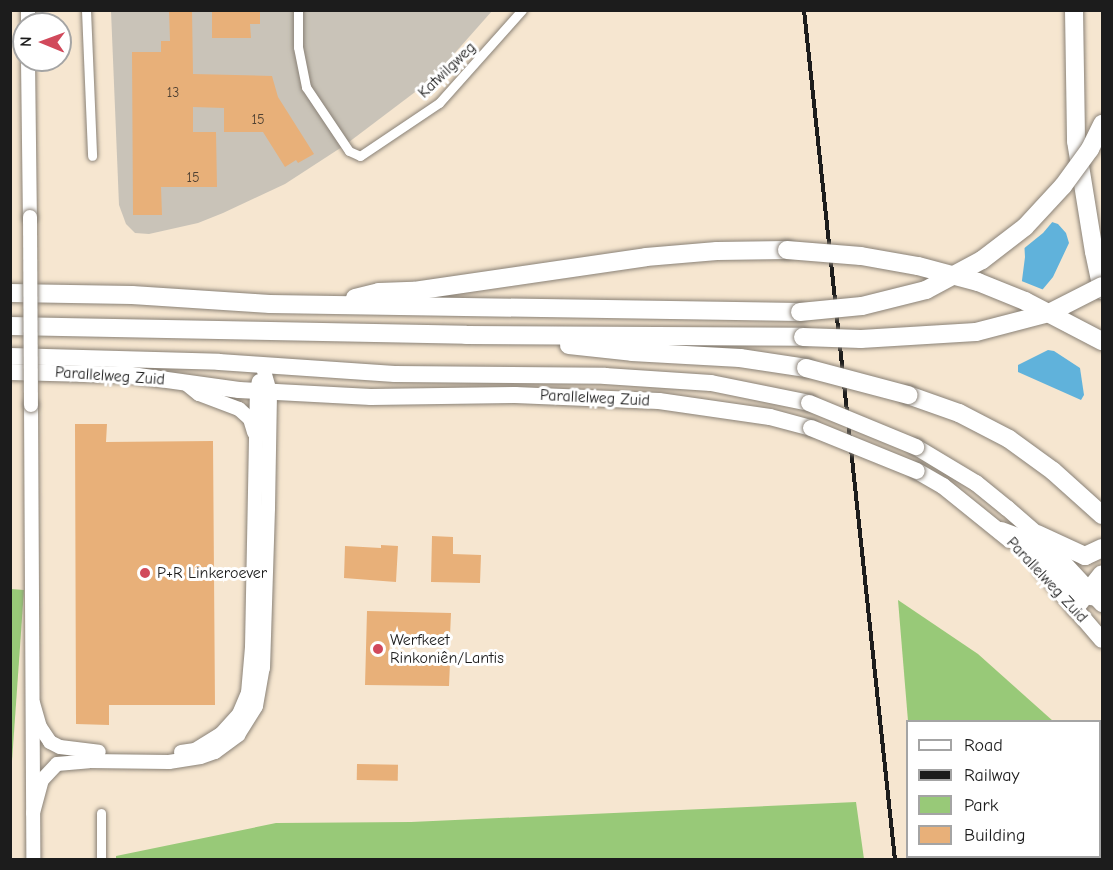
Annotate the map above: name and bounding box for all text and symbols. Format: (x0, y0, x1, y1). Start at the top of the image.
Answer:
north arrow (12, 12, 72, 72)
text: N (17, 36, 35, 47)
street label: Katwilgweg (414, 38, 480, 102)
house number: 13 (167, 85, 179, 101)
house number: 15 (251, 112, 265, 128)
house number: 15 (186, 170, 200, 186)
street label: Parallelweg Zuid (54, 363, 166, 389)
street label: Parallelweg Zuid (540, 386, 650, 410)
street label: Parallelweg Zuid (1002, 533, 1092, 627)
place label: P+R Linkeroever (157, 563, 267, 583)
marker: P+R Linkeroever (138, 566, 152, 580)
place label: Werfkeet Rinkoniên/Lantis (390, 630, 504, 668)
marker: Werfkeet Rinkoniên/Lantis (371, 642, 385, 656)
legend (906, 720, 1101, 858)
text: Road (964, 735, 1003, 756)
text: Railway (964, 765, 1020, 786)
text: Park (964, 795, 998, 816)
text: Building (964, 825, 1026, 846)

